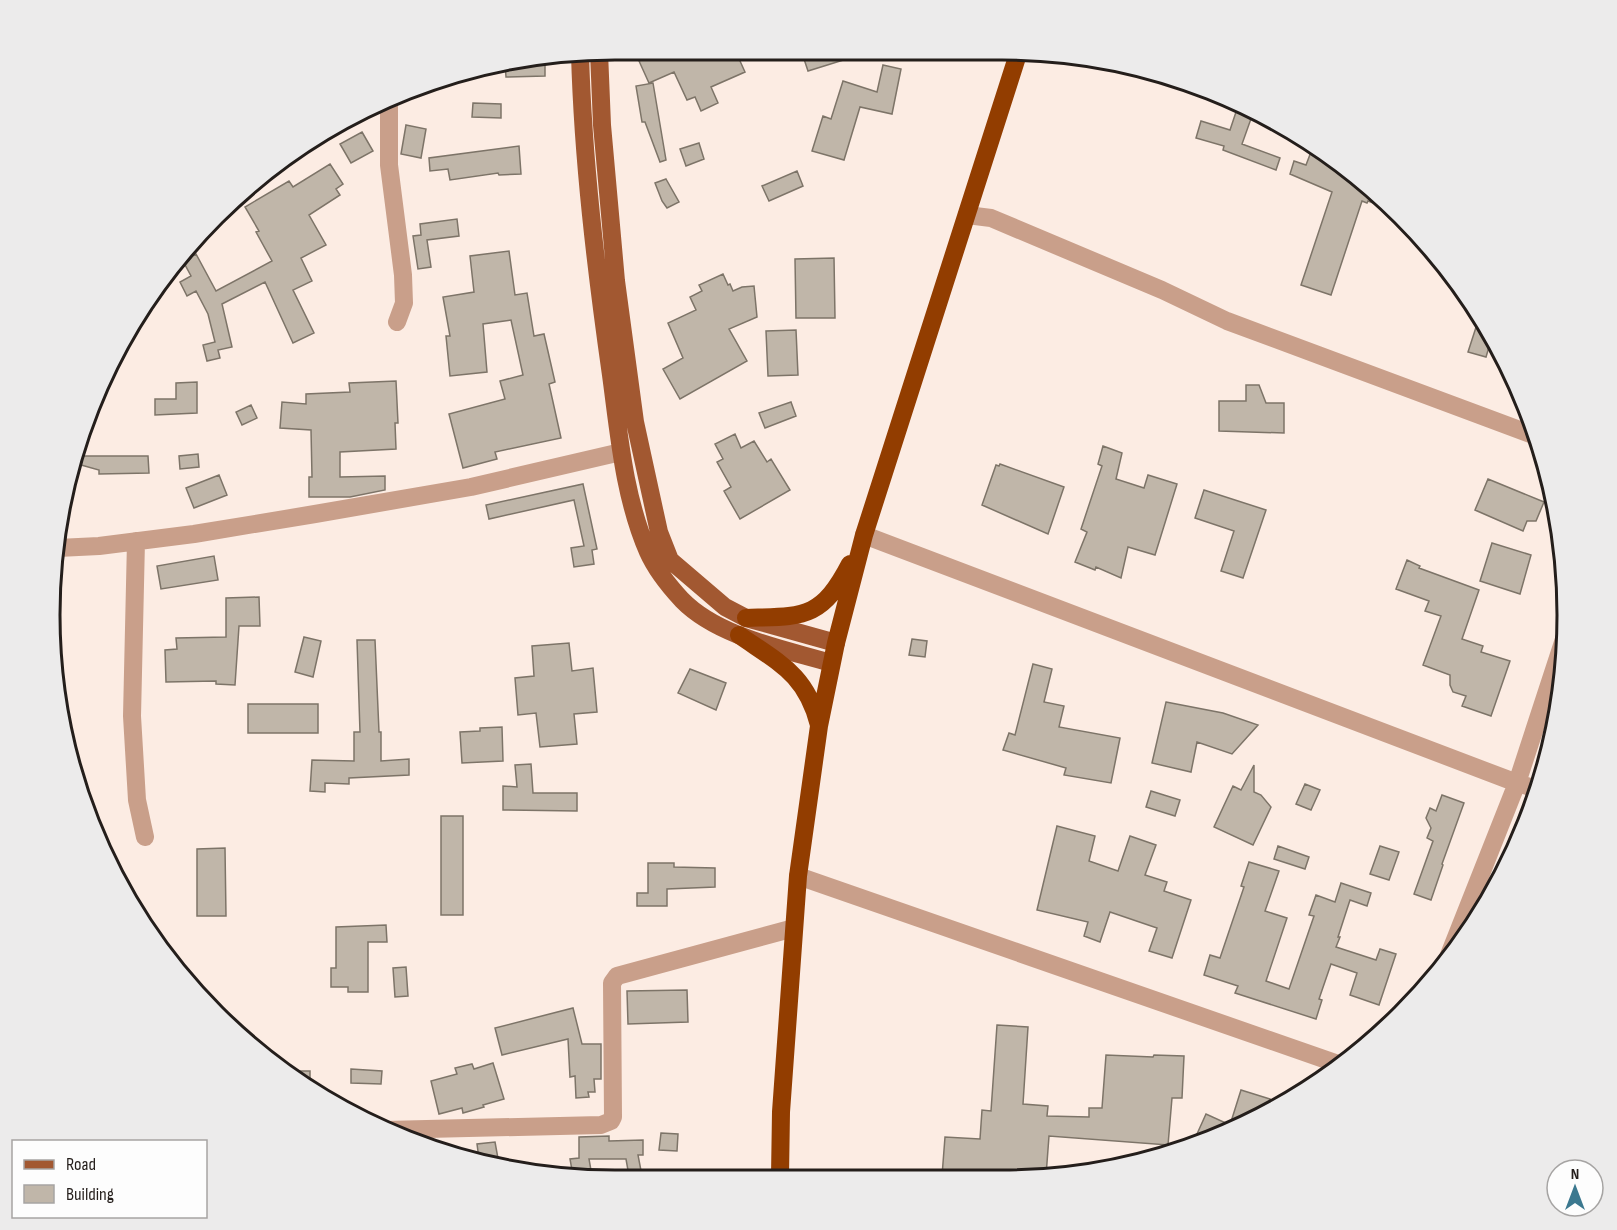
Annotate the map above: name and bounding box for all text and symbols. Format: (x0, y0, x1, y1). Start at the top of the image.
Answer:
legend (12, 1140, 207, 1218)
text: Road (66, 1154, 96, 1175)
north arrow (1545, 1158, 1605, 1218)
text: N (1571, 1165, 1579, 1184)
text: Building (66, 1184, 114, 1205)

